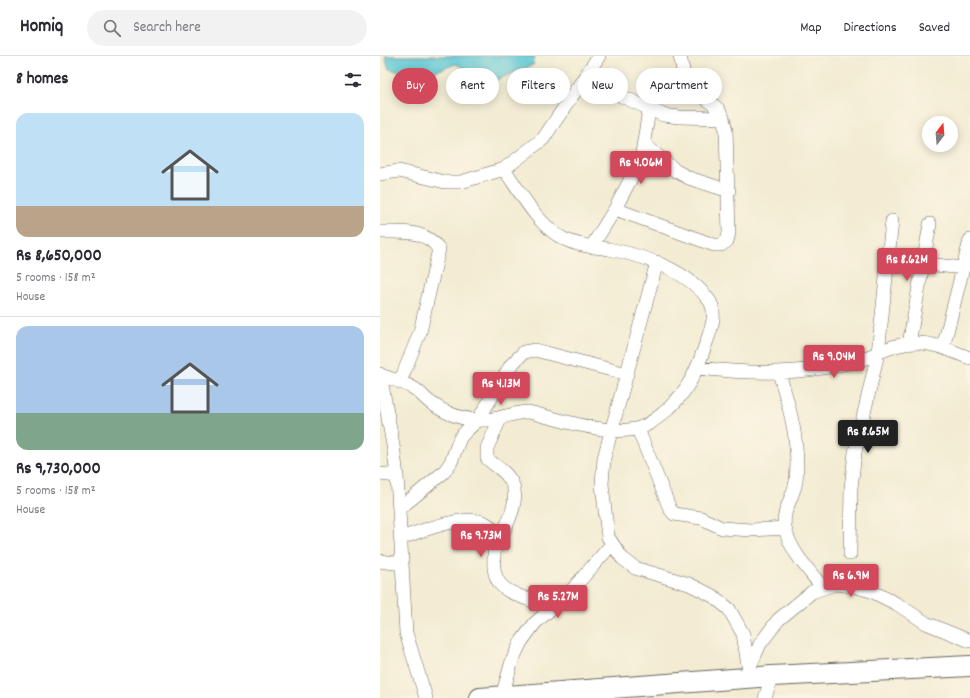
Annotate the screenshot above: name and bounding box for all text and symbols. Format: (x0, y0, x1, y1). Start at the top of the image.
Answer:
search box (87, 10, 367, 46)
text: Homiq (20, 14, 63, 41)
icon: search (101, 17, 123, 39)
text: Search here (133, 17, 201, 39)
text: Map (800, 18, 822, 38)
text: Directions (844, 18, 897, 38)
text: Saved (919, 18, 950, 38)
text: 8 homes (16, 68, 68, 92)
chip: Buy (392, 68, 438, 104)
chip: Rent (446, 68, 499, 104)
chip: Filters (507, 68, 570, 104)
chip: New (578, 68, 628, 104)
chip: Apartment (636, 68, 722, 104)
icon: filters (342, 69, 364, 91)
north arrow (922, 116, 958, 152)
map controls (922, 116, 958, 152)
icon: home (154, 139, 226, 211)
pin: Rs 4.06M (600, 151, 682, 185)
text: Rs 4.06M (619, 154, 663, 173)
text: Rs 8,650,000 (16, 245, 102, 269)
pin: Rs 8.62M (866, 248, 948, 282)
text: Rs 8.62M (886, 251, 928, 270)
text: 5 rooms · 158 m² (16, 269, 95, 288)
text: House (16, 288, 45, 307)
pin: Rs 9.04M (793, 345, 875, 379)
text: Rs 9.04M (813, 348, 856, 367)
icon: home (154, 352, 226, 424)
pin: Rs 4.13M (460, 372, 542, 406)
text: Rs 4.13M (482, 375, 520, 394)
pin: Rs 8.65M (827, 420, 909, 454)
text: Rs 8.65M (847, 423, 889, 442)
text: Rs 9,730,000 (16, 458, 101, 482)
text: 5 rooms · 158 m² (16, 482, 95, 501)
text: House (16, 501, 45, 520)
pin: Rs 9.73M (440, 524, 522, 558)
text: Rs 9.73M (460, 527, 502, 546)
pin: Rs 6.9M (814, 564, 888, 598)
text: Rs 6.9M (833, 567, 869, 586)
pin: Rs 5.27M (517, 585, 599, 619)
text: Rs 5.27M (537, 588, 579, 607)

